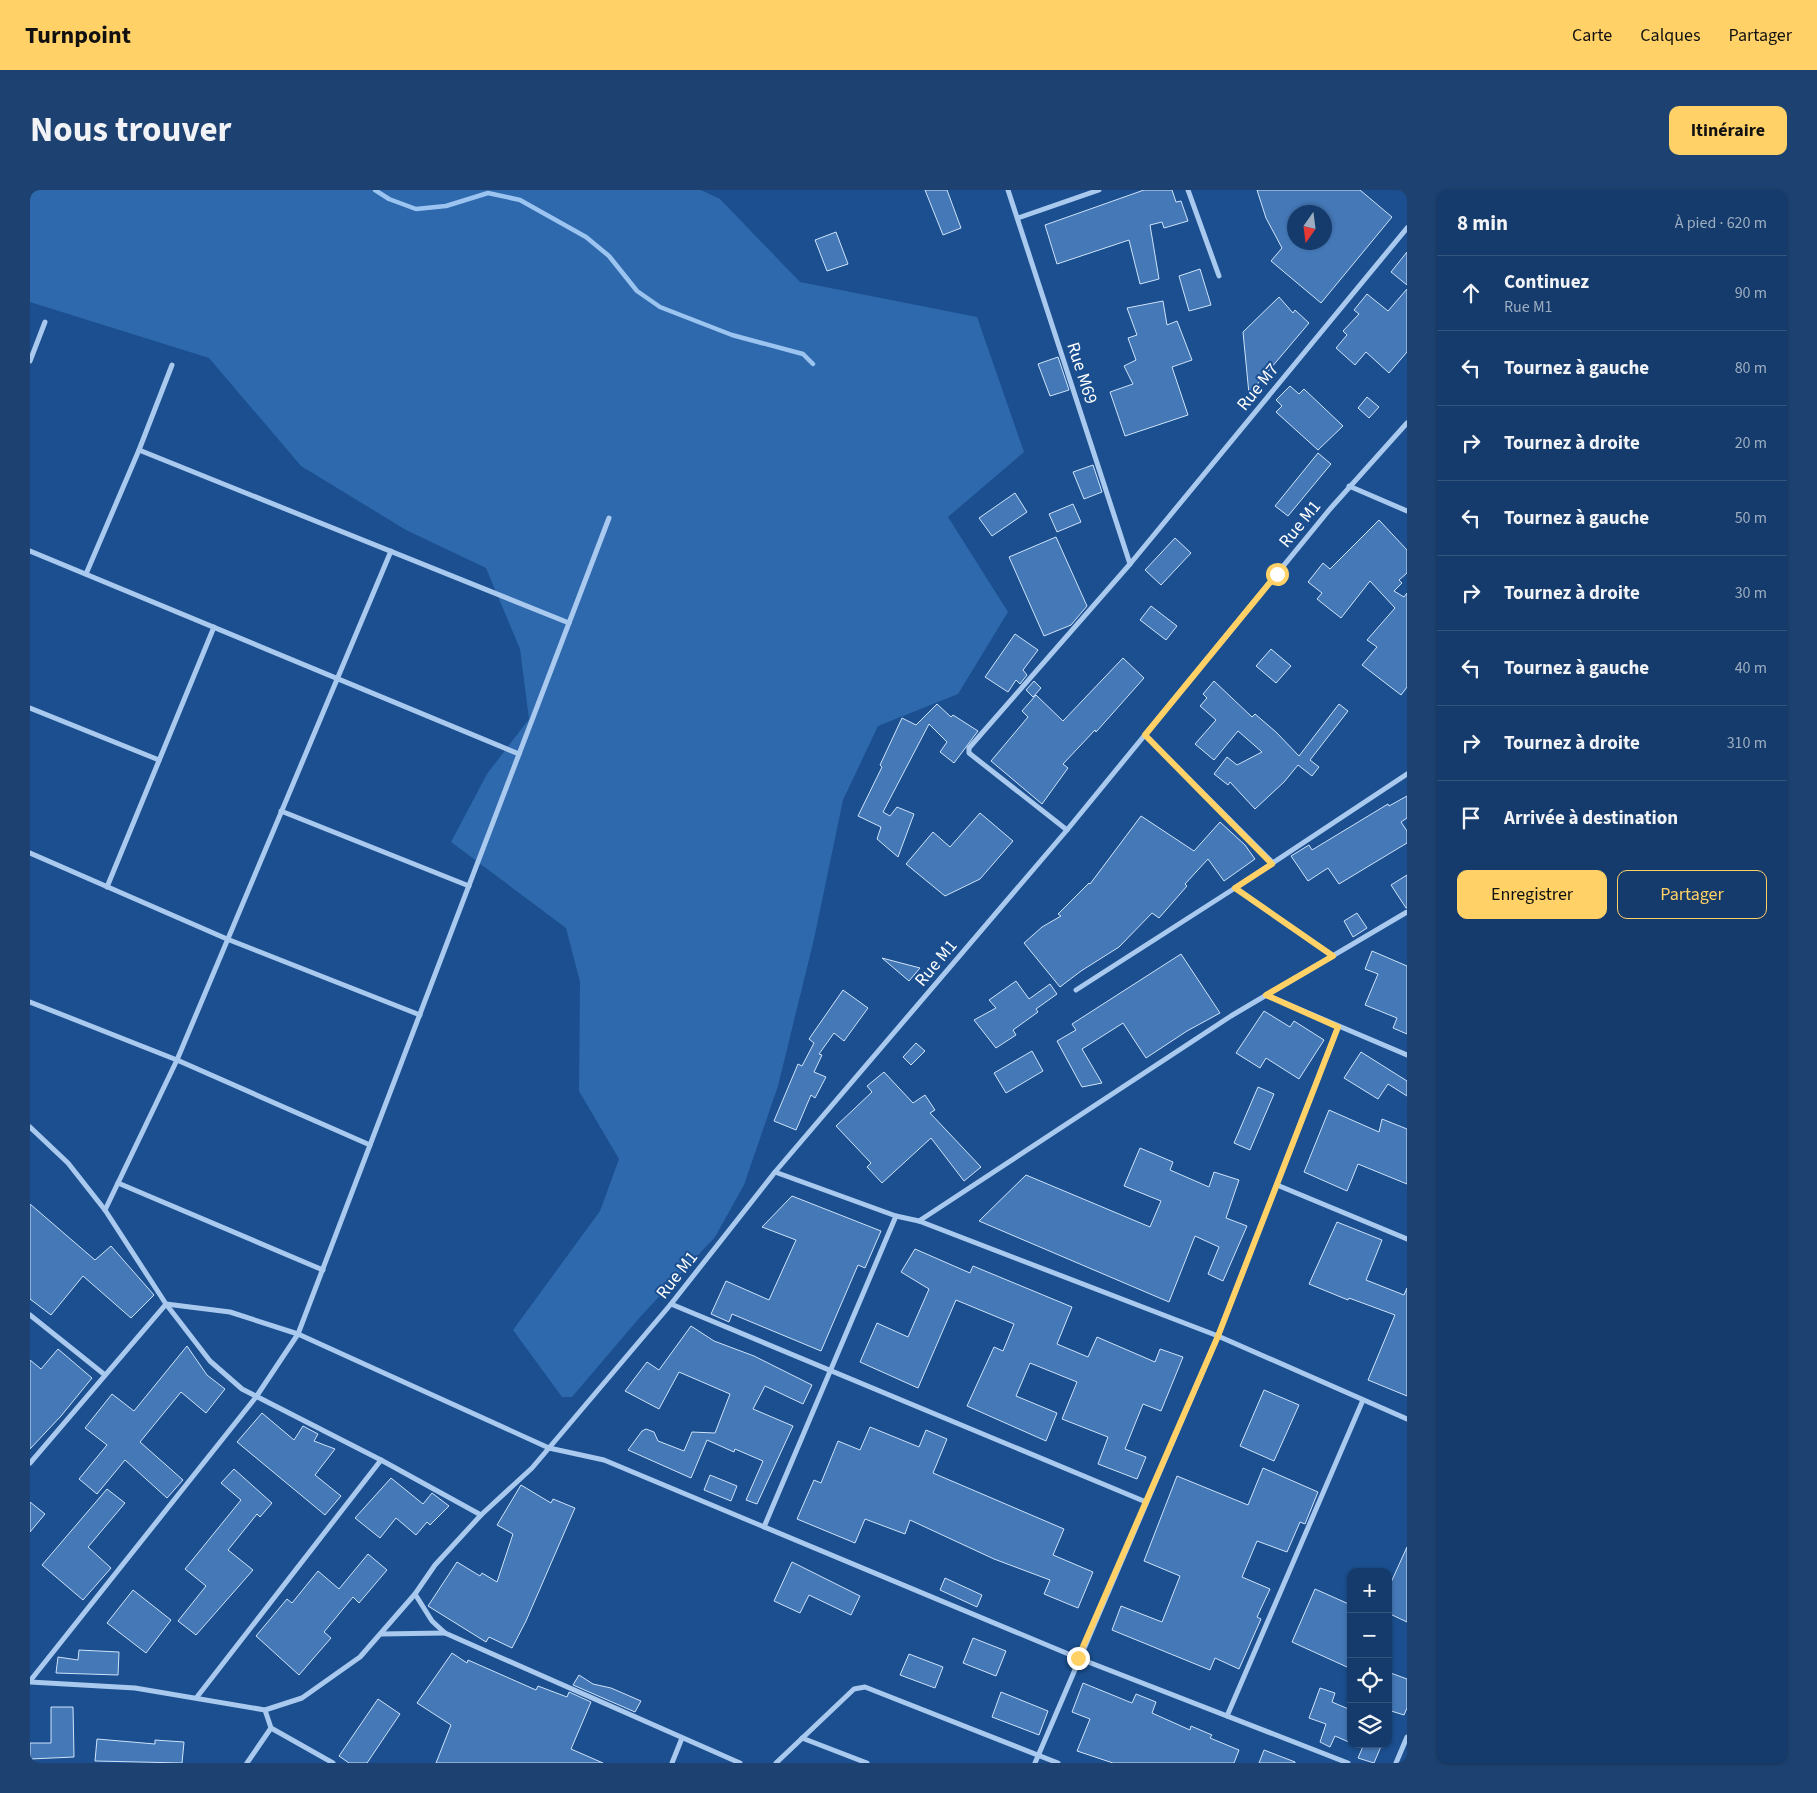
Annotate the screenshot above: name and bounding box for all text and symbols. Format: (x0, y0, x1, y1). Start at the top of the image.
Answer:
text: Turnpoint (25, 18, 131, 53)
text: Carte (1572, 23, 1612, 48)
text: Calques (1640, 23, 1700, 48)
text: Partager (1728, 23, 1792, 48)
text: Nous trouver (30, 105, 231, 155)
button: Itinéraire (1669, 106, 1787, 155)
north arrow (1287, 205, 1332, 250)
text: 8 min (1457, 208, 1508, 238)
text: À pied · 620 m (1675, 212, 1767, 234)
text: Continuez (1504, 269, 1589, 296)
icon: ahead (1457, 279, 1485, 307)
text: 90 m (1735, 282, 1767, 304)
text: Rue M1 (1504, 296, 1553, 318)
street label: Rue M69 (1060, 339, 1104, 407)
icon: left (1457, 354, 1485, 382)
text: Tournez à gauche (1504, 355, 1649, 382)
text: 80 m (1735, 357, 1767, 379)
street label: Rue M7 (1231, 358, 1285, 416)
icon: right (1457, 429, 1485, 457)
text: Tournez à droite (1504, 430, 1640, 457)
text: 20 m (1735, 432, 1767, 454)
street label: Rue M1 (1273, 495, 1327, 553)
icon: left (1457, 504, 1485, 532)
text: Tournez à gauche (1504, 505, 1649, 532)
text: 50 m (1735, 507, 1767, 529)
route start (1266, 563, 1289, 586)
icon: right (1457, 579, 1485, 607)
text: Tournez à droite (1504, 580, 1640, 607)
text: 30 m (1735, 582, 1767, 604)
icon: left (1457, 654, 1485, 682)
text: Tournez à gauche (1504, 655, 1649, 682)
text: 40 m (1735, 657, 1767, 679)
icon: right (1457, 729, 1485, 757)
text: Tournez à droite (1504, 730, 1640, 757)
text: 310 m (1727, 732, 1767, 754)
icon: arrive (1457, 804, 1485, 832)
text: Arrivée à destination (1504, 805, 1678, 832)
button: Enregistrer (1457, 870, 1607, 919)
button: Partager (1617, 870, 1767, 919)
street label: Rue M1 (909, 934, 963, 992)
street label: Rue M1 (650, 1246, 704, 1304)
map controls (1347, 1568, 1392, 1748)
button: + (1347, 1568, 1392, 1613)
button: − (1347, 1613, 1392, 1658)
route end (1067, 1647, 1090, 1670)
button: locate (1347, 1658, 1392, 1703)
button: layers (1347, 1703, 1392, 1748)

